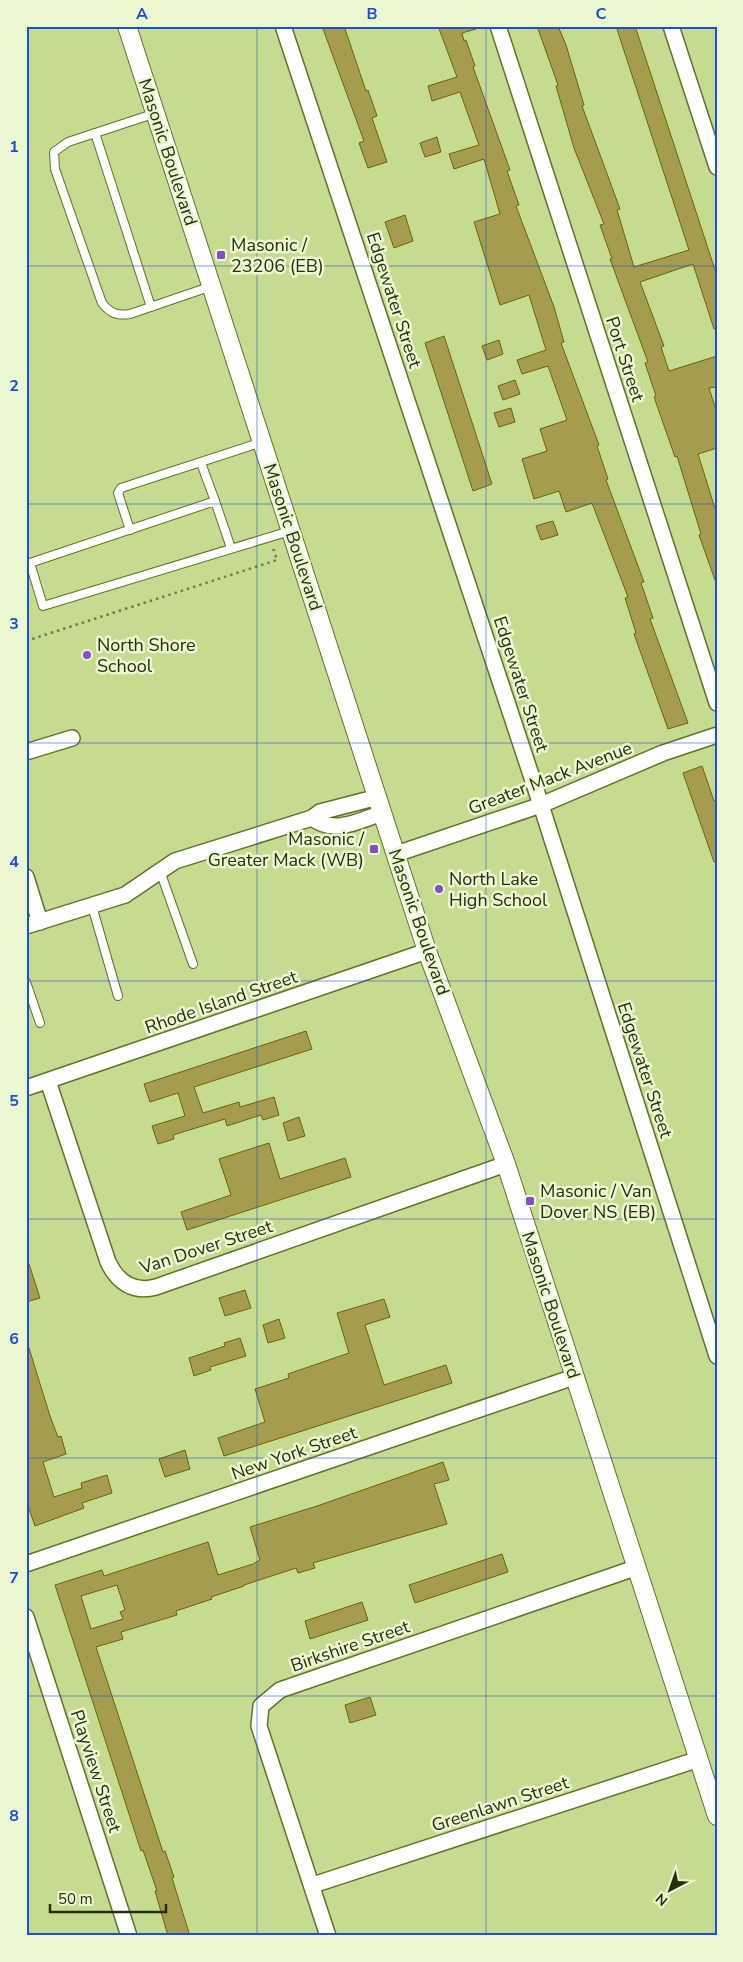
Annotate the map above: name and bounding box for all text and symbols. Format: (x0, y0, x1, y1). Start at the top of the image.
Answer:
text: A (136, 3, 148, 25)
text: B (366, 3, 378, 25)
text: C (596, 3, 607, 25)
street label: Masonic Boulevard (133, 75, 203, 229)
text: 1 (9, 136, 19, 158)
street label: Edgewater Street (361, 229, 427, 372)
place label: Masonic / 23206 (EB) (231, 233, 324, 278)
marker: Masonic / 23206 (EB) (215, 249, 227, 261)
street label: Port Street (600, 313, 650, 405)
text: 2 (9, 375, 19, 397)
street label: Masonic Boulevard (258, 460, 328, 614)
text: 3 (9, 613, 19, 635)
street label: Edgewater Street (488, 613, 554, 756)
place label: North Shore School (97, 633, 196, 678)
marker: North Shore School (81, 649, 93, 661)
street label: Greater Mack Avenue (465, 736, 635, 820)
place label: Masonic / Greater Mack (WB) (208, 827, 365, 872)
marker: Masonic / Greater Mack (WB) (368, 843, 380, 855)
street label: Masonic Boulevard (383, 846, 455, 998)
text: 4 (9, 851, 19, 873)
place label: North Lake High School (449, 867, 548, 912)
marker: North Lake High School (433, 883, 445, 895)
street label: Rhode Island Street (142, 964, 301, 1039)
street label: Edgewater Street (612, 999, 678, 1142)
text: 5 (9, 1090, 19, 1112)
place label: Masonic / Van Dover NS (EB) (540, 1179, 656, 1224)
marker: Masonic / Van Dover NS (EB) (524, 1195, 536, 1207)
street label: Van Dover Street (136, 1214, 276, 1280)
street label: Masonic Boulevard (516, 1228, 586, 1382)
text: 6 (9, 1328, 19, 1350)
street label: New York Street (228, 1420, 361, 1486)
text: 7 (9, 1567, 19, 1589)
street label: Birkshire Street (287, 1614, 413, 1678)
street label: Playview Street (65, 1707, 127, 1836)
street label: Greenlawn Street (428, 1770, 572, 1837)
text: 8 (9, 1805, 19, 1827)
north arrow (646, 1864, 696, 1914)
scale bar (50, 1882, 166, 1914)
text: 50 m (58, 1889, 93, 1909)
text: N (652, 1889, 672, 1910)

